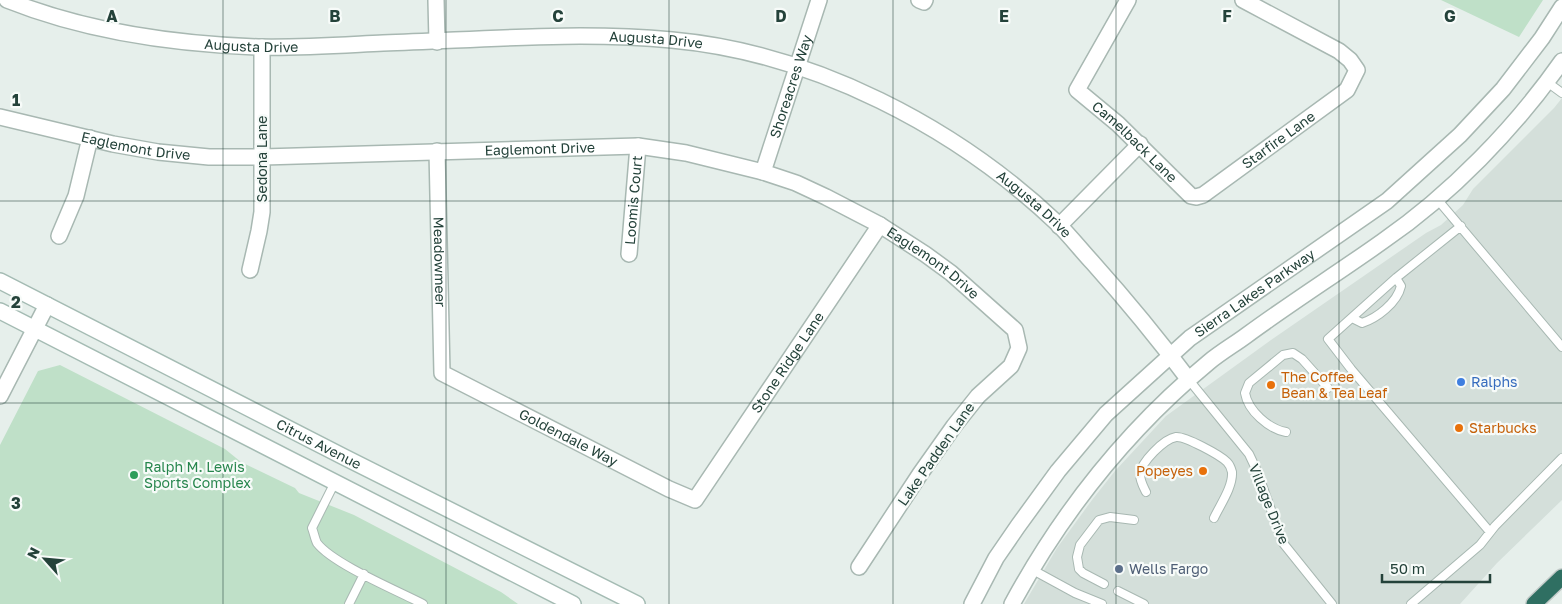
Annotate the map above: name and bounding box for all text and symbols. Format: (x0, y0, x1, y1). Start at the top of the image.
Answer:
text: A (106, 6, 118, 26)
text: B (329, 6, 341, 26)
text: C (552, 6, 564, 26)
text: D (775, 6, 787, 26)
text: E (999, 6, 1009, 26)
text: F (1222, 6, 1232, 26)
text: G (1444, 6, 1456, 26)
street label: Augusta Drive (609, 27, 704, 52)
street label: Shoreacres Way (766, 32, 815, 140)
street label: Augusta Drive (204, 35, 298, 55)
text: 1 (12, 90, 20, 110)
street label: Camelback Lane (1089, 97, 1181, 186)
street label: Starfire Lane (1238, 107, 1318, 172)
street label: Sedona Lane (253, 116, 270, 202)
street label: Eaglemont Drive (80, 128, 191, 163)
street label: Eaglemont Drive (484, 138, 595, 158)
street label: Loomis Court (621, 155, 645, 245)
street label: Augusta Drive (994, 166, 1075, 241)
street label: Meadowmeer (430, 217, 450, 308)
street label: Eaglemont Drive (884, 223, 983, 302)
street label: Sierra Lakes Parkway (1191, 245, 1318, 341)
text: 2 (11, 292, 21, 312)
street label: Stone Ridge Lane (747, 308, 827, 416)
place label: The Coffee Bean & Tea Leaf (1281, 368, 1387, 401)
place label: Ralphs (1471, 373, 1517, 390)
marker: Ralphs (1455, 376, 1467, 388)
marker: The Coffee Bean & Tea Leaf (1265, 379, 1277, 391)
street label: Lake Padden Lane (894, 399, 978, 509)
street label: Goldendale Way (516, 405, 621, 470)
street label: Citrus Avenue (274, 415, 364, 472)
place label: Starbucks (1469, 419, 1537, 436)
marker: Starbucks (1453, 422, 1465, 434)
place label: Ralph M. Lewis Sports Complex (144, 458, 251, 491)
street label: Village Drive (1246, 461, 1293, 546)
place label: Popeyes (1136, 462, 1193, 479)
marker: Popeyes (1197, 465, 1209, 477)
marker: Ralph M. Lewis Sports Complex (128, 469, 140, 481)
text: 3 (11, 493, 21, 513)
north arrow (20, 534, 70, 584)
text: N (23, 544, 43, 561)
scale bar (1382, 552, 1490, 584)
text: 50 m (1390, 559, 1425, 577)
place label: Wells Fargo (1129, 560, 1208, 577)
marker: Wells Fargo (1113, 563, 1125, 575)

